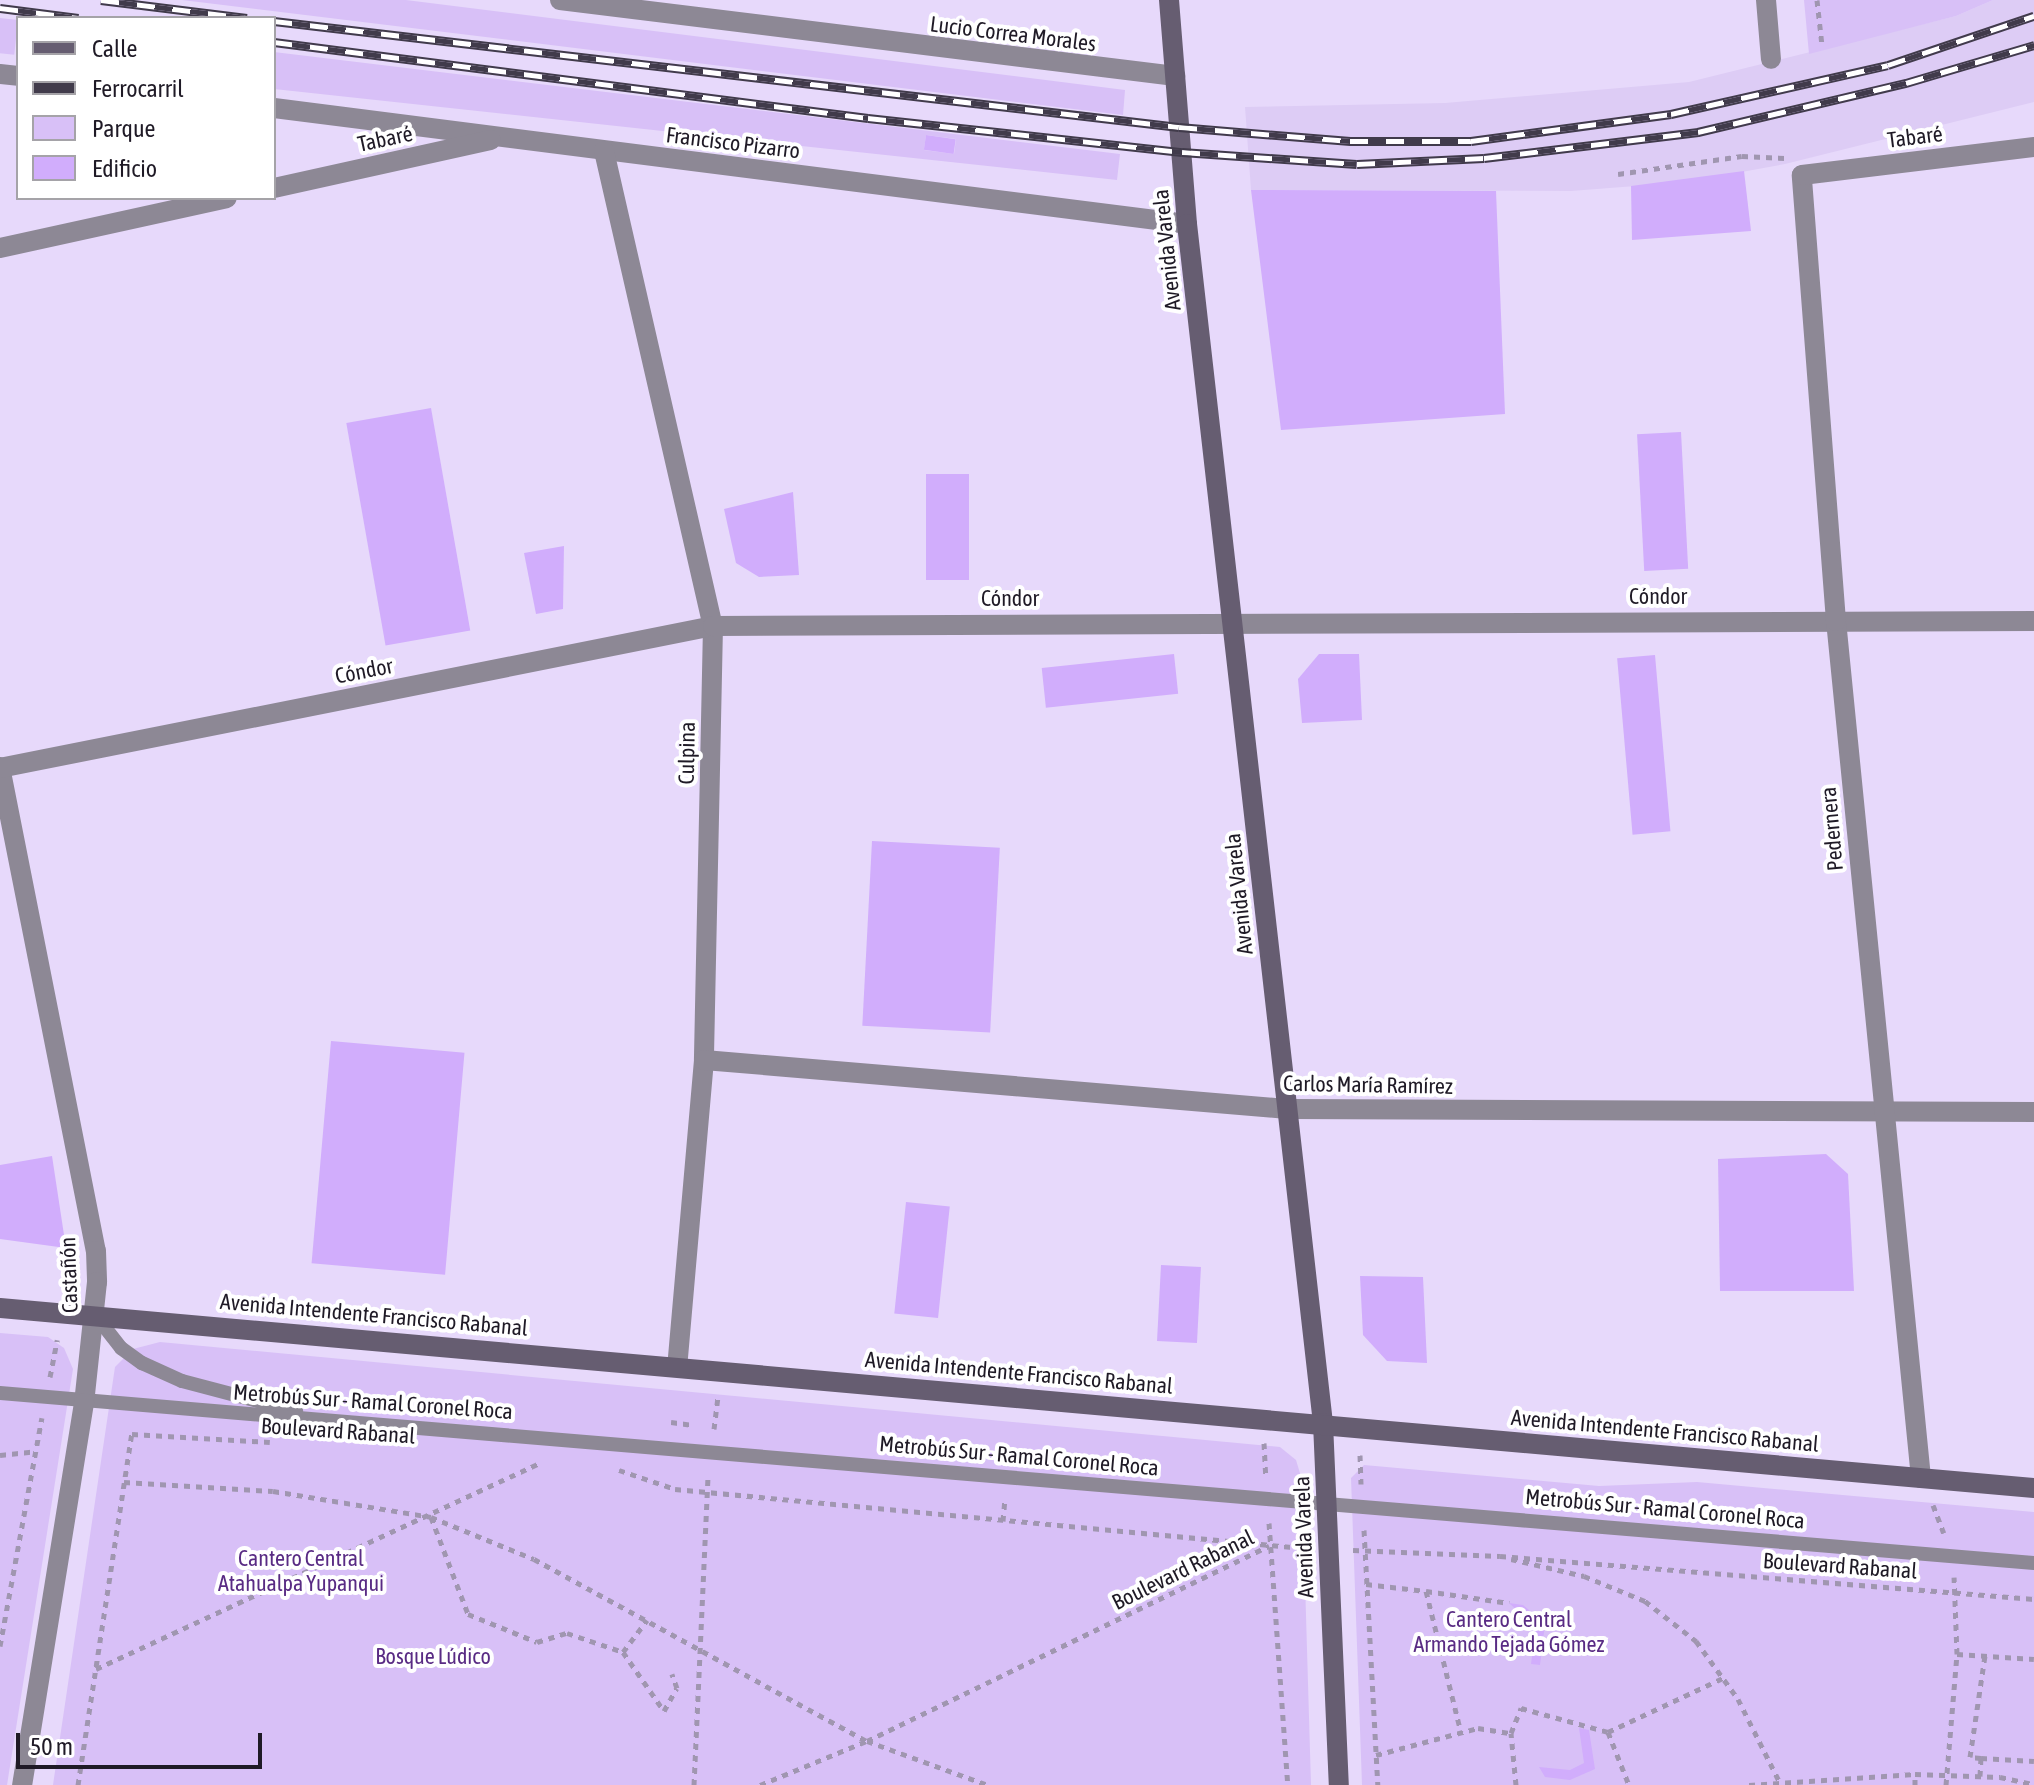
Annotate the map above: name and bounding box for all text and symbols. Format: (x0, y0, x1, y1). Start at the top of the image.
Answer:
street label: Lucio Correa Morales (929, 11, 1097, 57)
legend (16, 16, 276, 200)
text: Calle (92, 35, 137, 62)
text: Ferrocarril (92, 75, 184, 102)
text: Parque (92, 115, 155, 142)
street label: Tabaré (355, 120, 415, 158)
street label: Tabaré (1886, 121, 1944, 153)
street label: Francisco Pizarro (665, 122, 801, 164)
text: Edificio (92, 155, 157, 182)
street label: Avenida Varela (1148, 188, 1186, 312)
street label: Cóndor (1629, 584, 1687, 610)
street label: Cóndor (981, 586, 1039, 612)
street label: Cóndor (333, 652, 395, 690)
street label: Culpina (673, 721, 701, 785)
street label: Pedernera (1815, 786, 1849, 872)
street label: Avenida Varela (1220, 832, 1258, 956)
street label: Carlos María Ramírez (1283, 1070, 1453, 1100)
street label: Castañón (54, 1236, 84, 1314)
street label: Avenida Intendente Francisco Rabanal (219, 1288, 529, 1342)
street label: Avenida Intendente Francisco Rabanal (864, 1346, 1174, 1400)
street label: Metrobús Sur - Ramal Coronel Roca (232, 1379, 514, 1425)
street label: Avenida Intendente Francisco Rabanal (1510, 1404, 1820, 1458)
street label: Boulevard Rabanal (260, 1412, 416, 1450)
street label: Metrobús Sur - Ramal Coronel Roca (878, 1431, 1160, 1481)
street label: Avenida Varela (1289, 1476, 1319, 1598)
street label: Metrobús Sur - Ramal Coronel Roca (1524, 1484, 1806, 1534)
street label: Boulevard Rabanal (1108, 1524, 1258, 1616)
park label: Cantero Central Atahualpa Yupanqui (218, 1545, 384, 1596)
street label: Boulevard Rabanal (1762, 1547, 1918, 1585)
park label: Cantero Central Armando Tejada Gómez (1414, 1606, 1604, 1658)
park label: Bosque Lúdico (375, 1644, 491, 1670)
scale bar (20, 1717, 266, 1767)
text: 50 m (30, 1733, 73, 1760)

